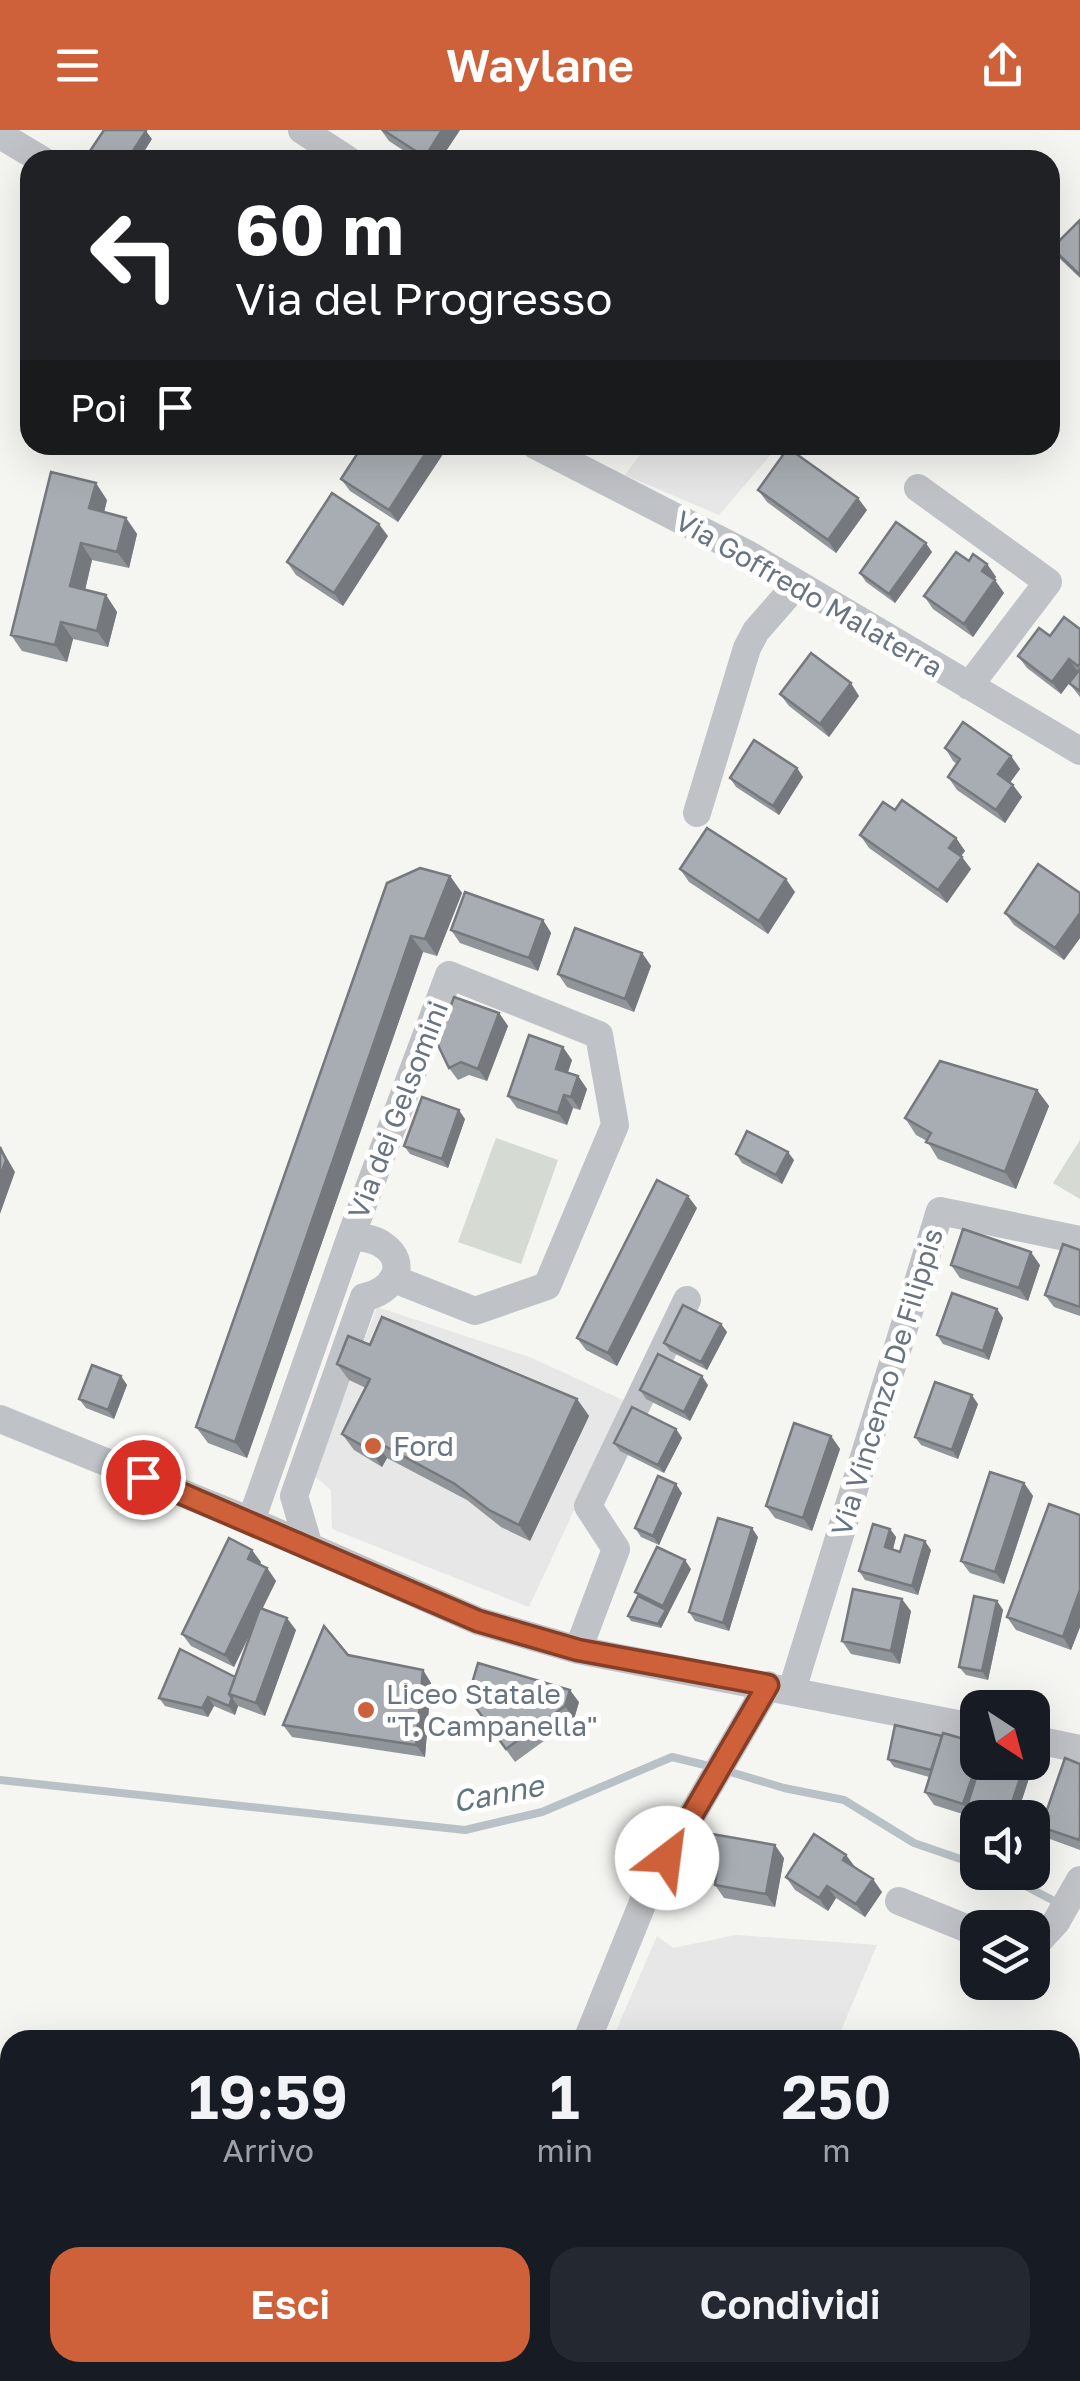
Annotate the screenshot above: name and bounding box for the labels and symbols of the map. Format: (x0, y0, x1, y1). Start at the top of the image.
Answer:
street label: Via Goffredo Malaterra (670, 503, 949, 684)
street label: Via dei Gelsomini (341, 996, 454, 1223)
street label: Via Vincenzo De Filippis (824, 1224, 949, 1540)
place label: Ford (393, 1429, 454, 1462)
pin (101, 1435, 186, 1520)
marker: Ford (362, 1435, 384, 1457)
place label: Liceo Statale "T. Campanella" (386, 1677, 598, 1742)
north arrow (960, 1690, 1050, 1780)
marker: Liceo Statale "T. Campanella" (355, 1699, 377, 1721)
water label: Canne (449, 1766, 549, 1819)
position arrow (615, 1806, 719, 1910)

